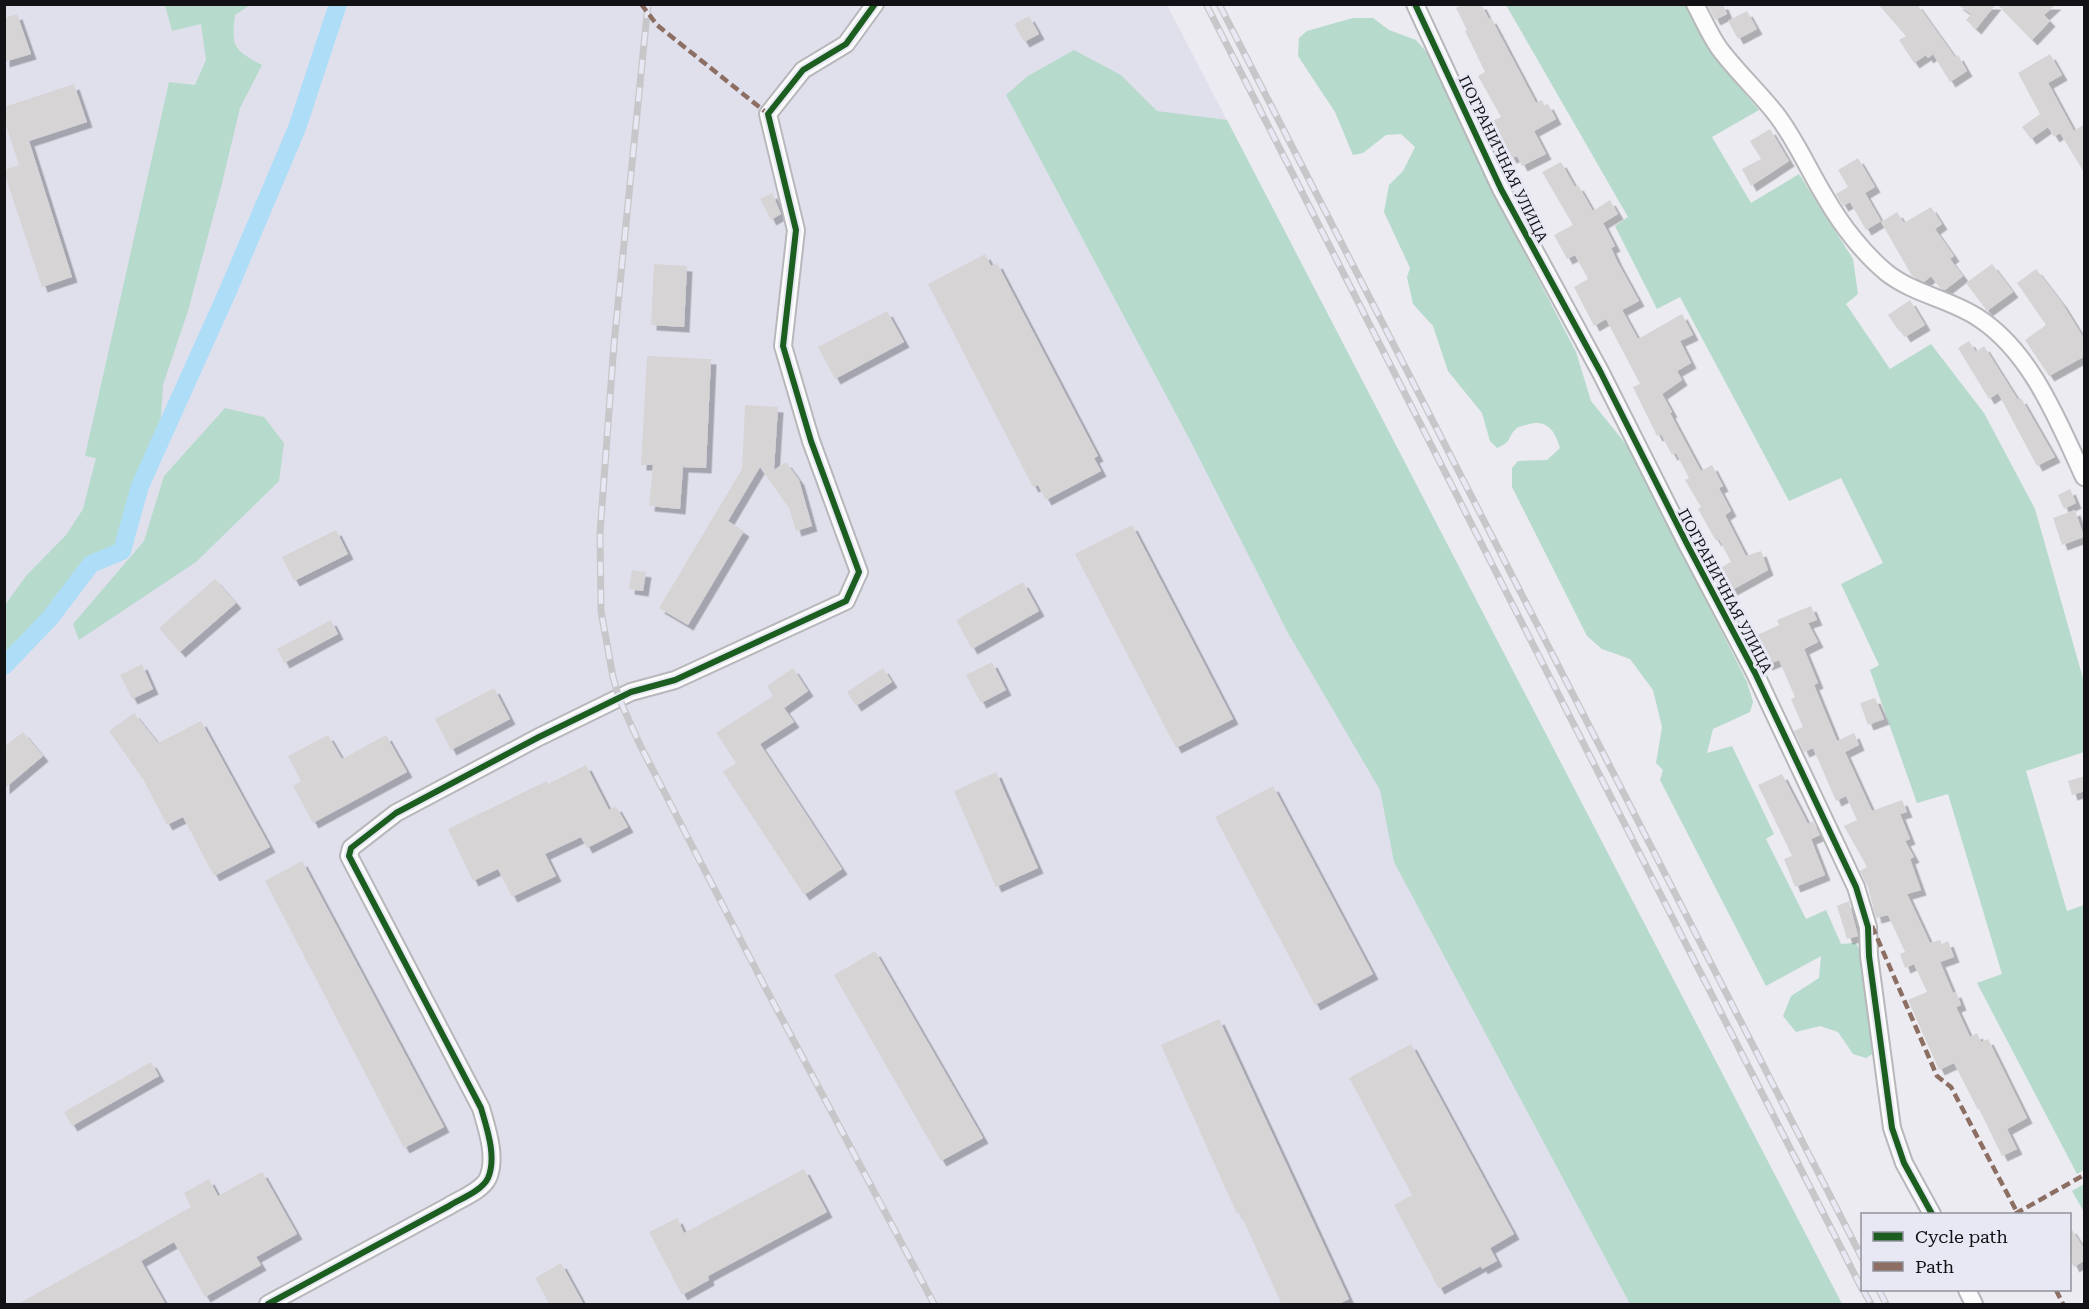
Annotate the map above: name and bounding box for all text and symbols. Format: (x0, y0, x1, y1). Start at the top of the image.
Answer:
street label: ПОГРАНИЧНАЯ УЛИЦА (1455, 72, 1552, 246)
street label: ПОГРАНИЧНАЯ УЛИЦА (1674, 506, 1776, 677)
legend (1861, 1213, 2071, 1291)
text: Cycle path (1915, 1226, 2008, 1247)
text: Path (1915, 1256, 1954, 1277)

